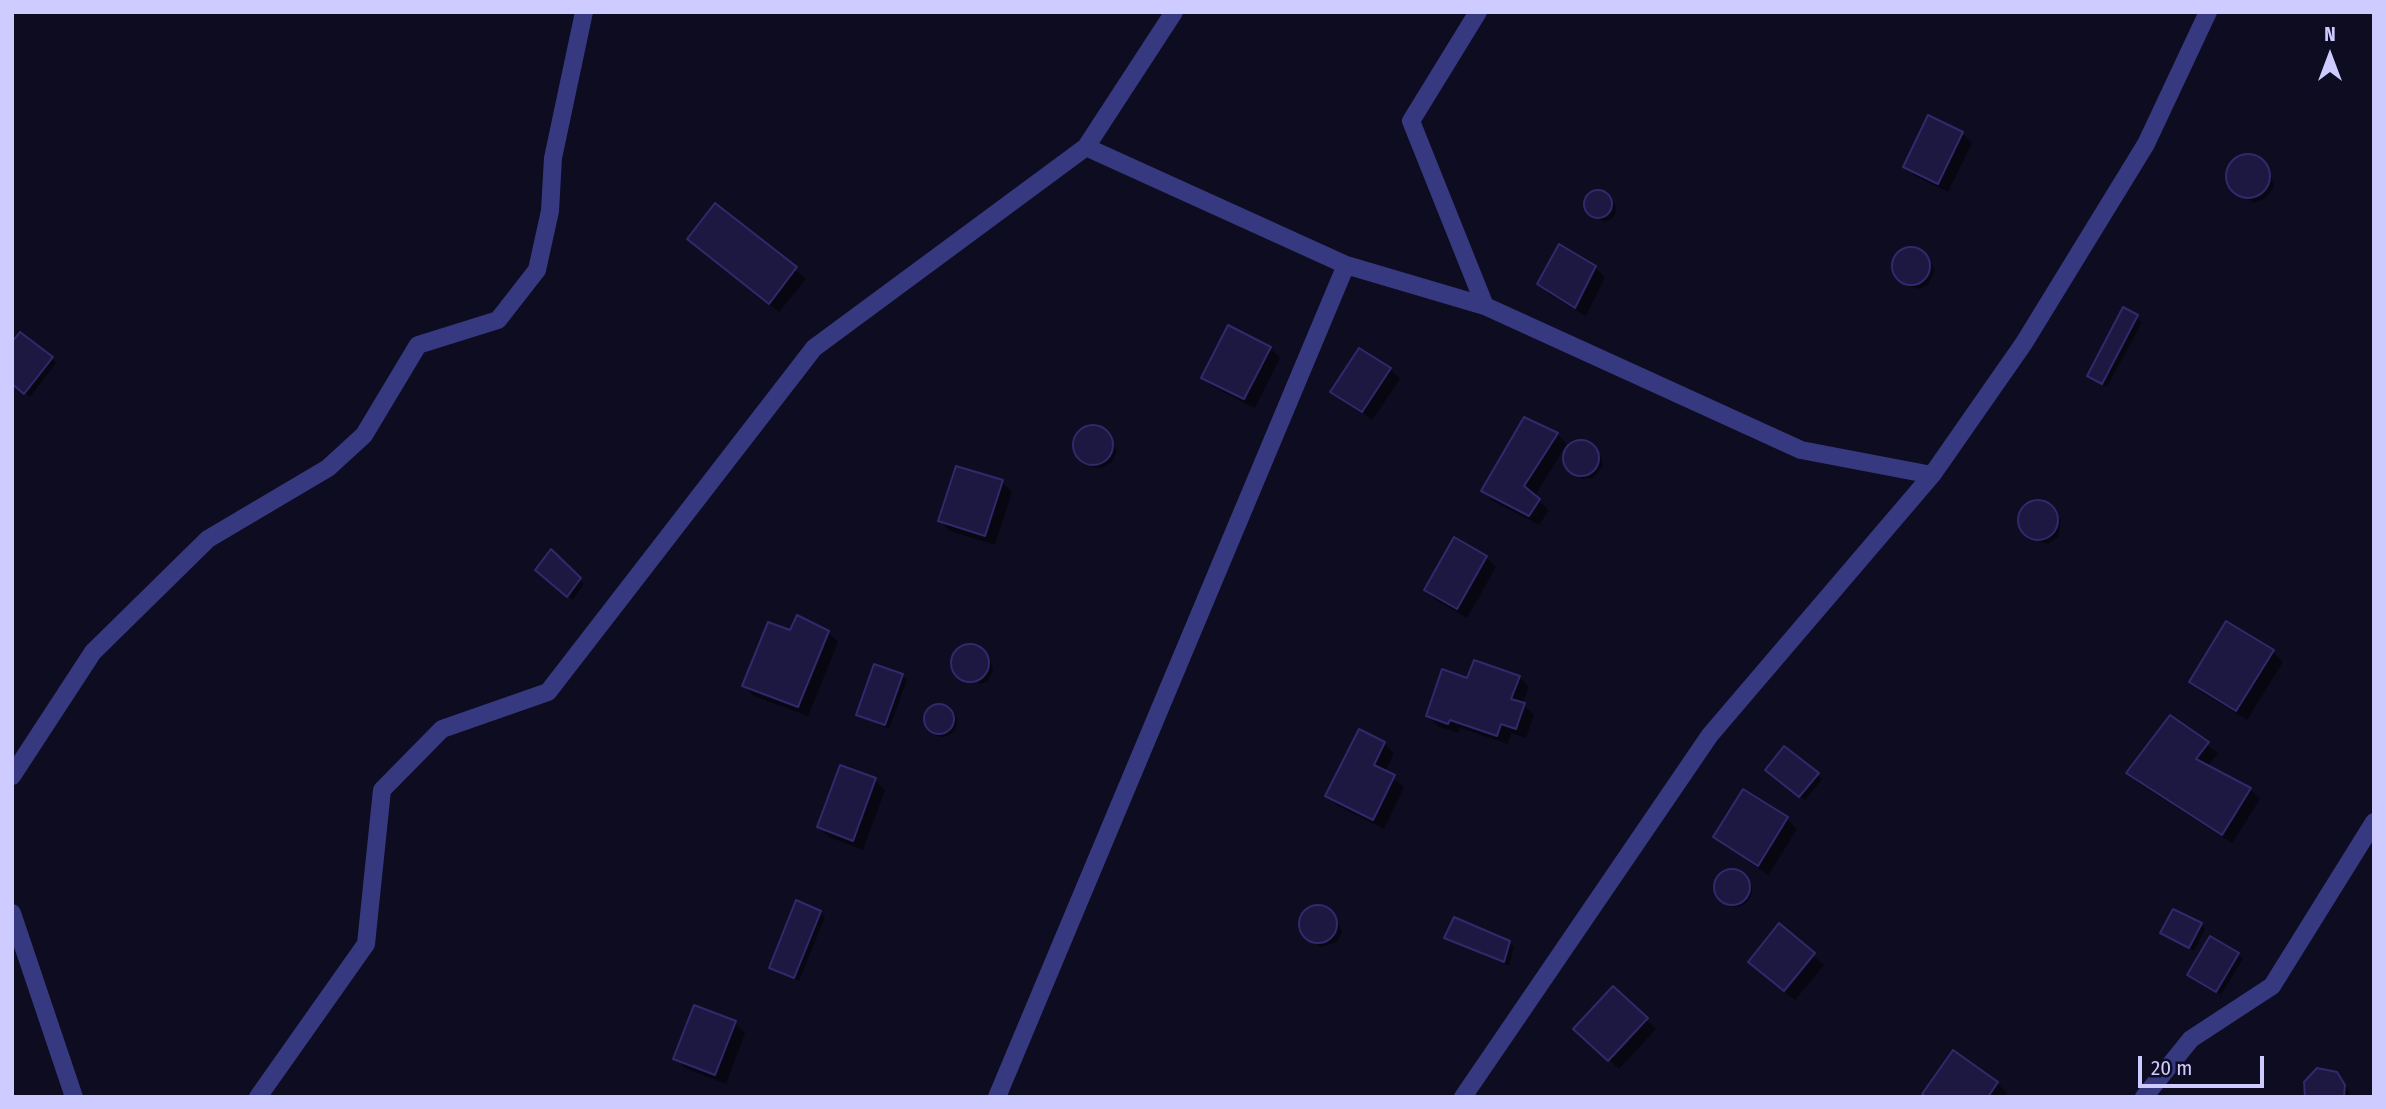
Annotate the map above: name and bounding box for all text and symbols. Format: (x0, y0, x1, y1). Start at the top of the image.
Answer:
north arrow (2295, 21, 2365, 91)
text: N (2324, 23, 2336, 46)
scale bar (2141, 1042, 2267, 1086)
text: 20 m (2151, 1055, 2192, 1081)

